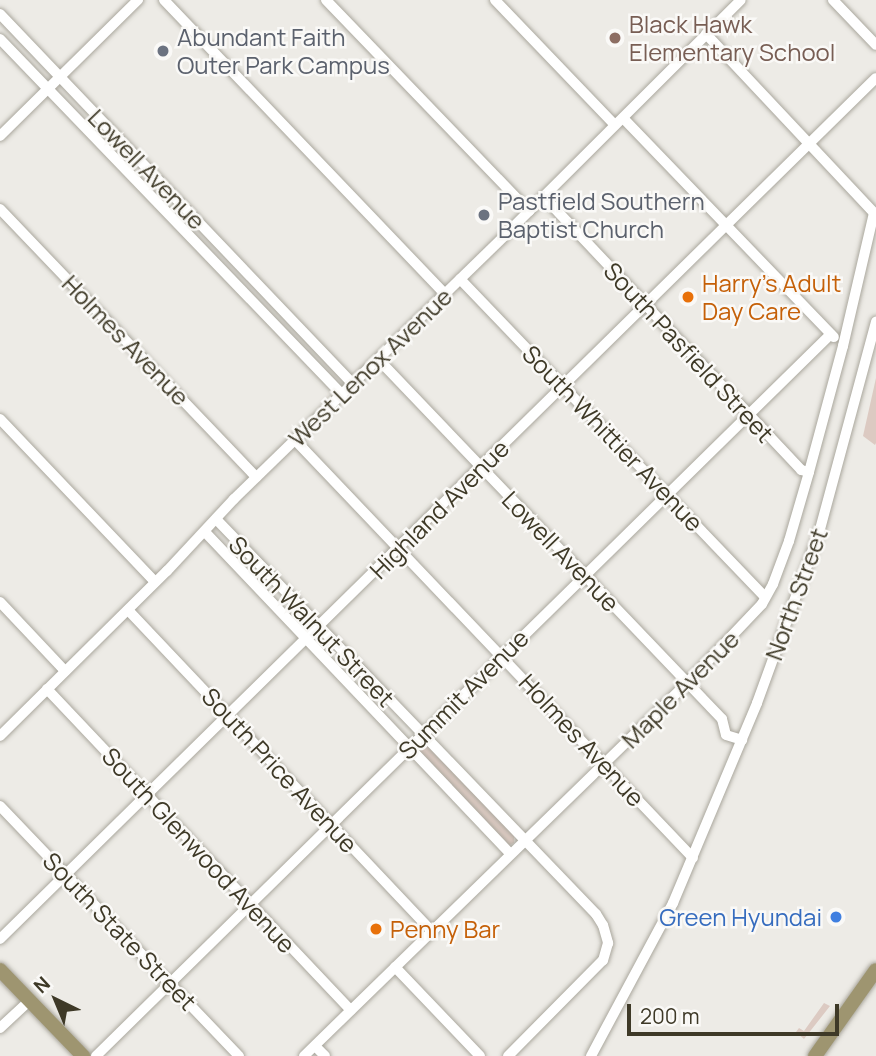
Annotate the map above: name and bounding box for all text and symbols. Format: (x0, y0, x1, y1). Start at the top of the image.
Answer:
place label: Black Hawk Elementary School (629, 10, 835, 66)
place label: Abundant Faith Outer Park Campus (177, 23, 390, 79)
marker: Black Hawk Elementary School (607, 30, 623, 46)
marker: Abundant Faith Outer Park Campus (155, 43, 171, 59)
street label: Lowell Avenue (82, 103, 212, 235)
place label: Pastfield Southern Baptist Church (498, 187, 705, 243)
marker: Pastfield Southern Baptist Church (476, 207, 492, 223)
street label: South Pasfield Street (598, 256, 780, 448)
street label: Holmes Avenue (57, 269, 195, 411)
place label: Harry's Adult Day Care (702, 269, 841, 325)
street label: West Lenox Avenue (282, 282, 458, 452)
marker: Harry's Adult Day Care (680, 289, 696, 305)
street label: South Whittier Avenue (517, 339, 709, 537)
street label: Highland Avenue (363, 433, 515, 585)
street label: Lowell Avenue (496, 485, 626, 617)
street label: North Street (759, 524, 833, 664)
street label: South Walnut Street (223, 530, 401, 712)
street label: Summit Avenue (392, 623, 534, 765)
street label: Maple Avenue (615, 624, 745, 754)
street label: Holmes Avenue (513, 668, 651, 812)
street label: South Price Avenue (196, 682, 364, 858)
street label: South Glenwood Avenue (96, 741, 302, 959)
street label: South State Street (37, 846, 203, 1016)
place label: Green Hyundai (659, 903, 822, 931)
marker: Green Hyundai (828, 909, 844, 925)
place label: Penny Bar (390, 915, 500, 943)
marker: Penny Bar (368, 921, 384, 937)
north arrow (21, 965, 91, 1035)
text: N (28, 970, 56, 999)
scale bar (631, 990, 843, 1034)
text: 200 m (640, 1002, 700, 1030)

